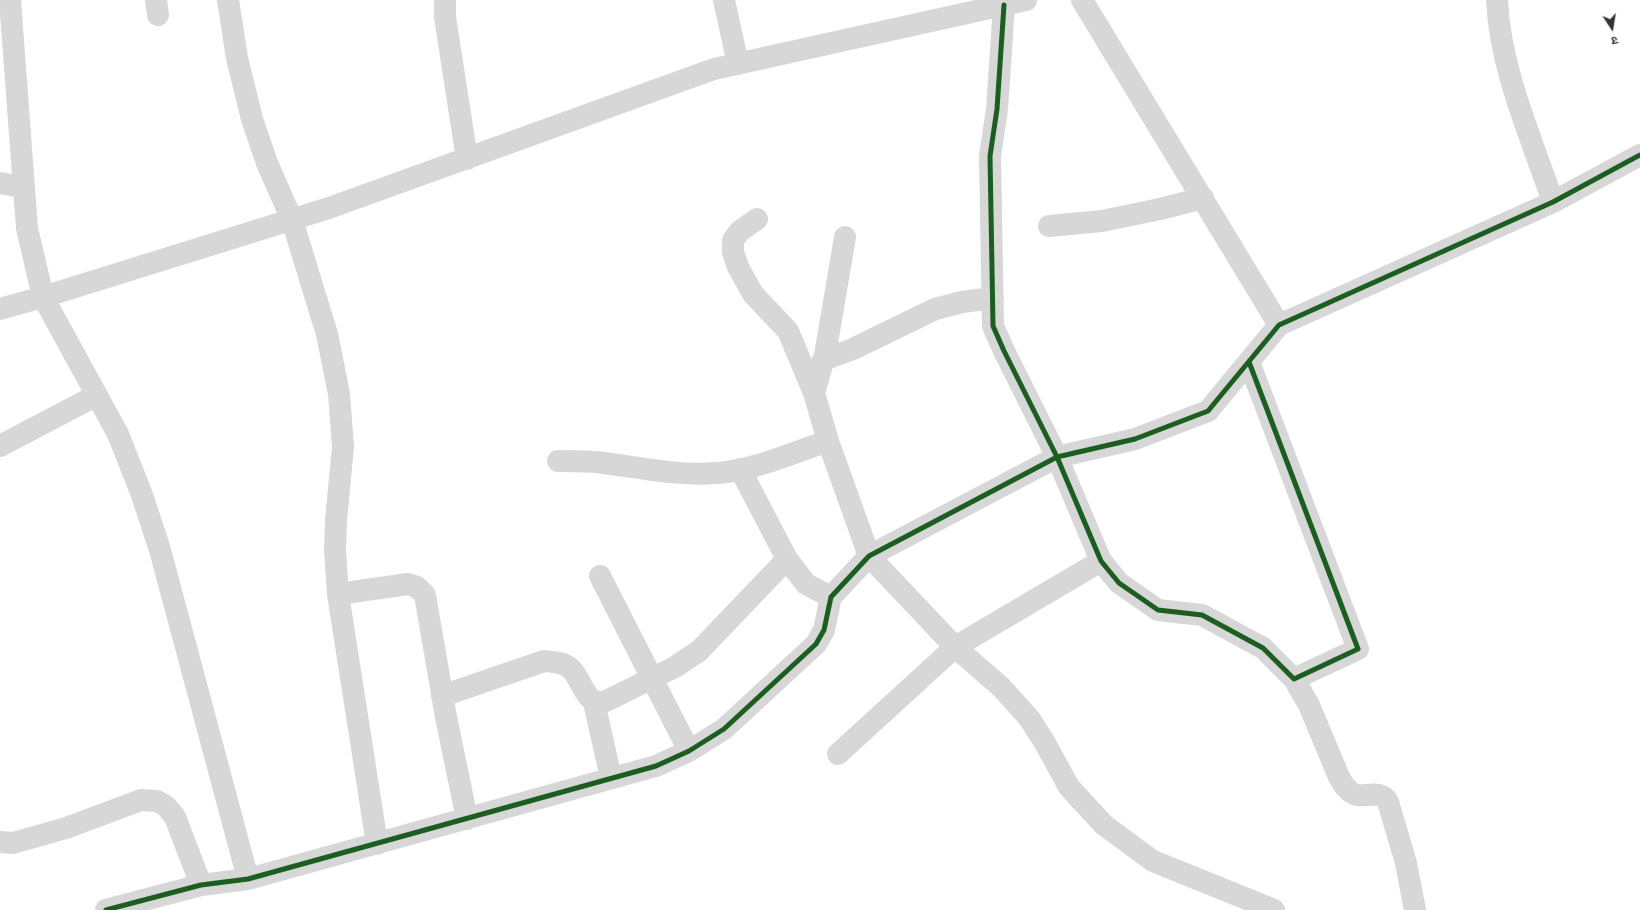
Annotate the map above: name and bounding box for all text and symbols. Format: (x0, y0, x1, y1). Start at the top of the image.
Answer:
north arrow (1592, 8, 1632, 48)
text: उ (1610, 33, 1619, 47)

